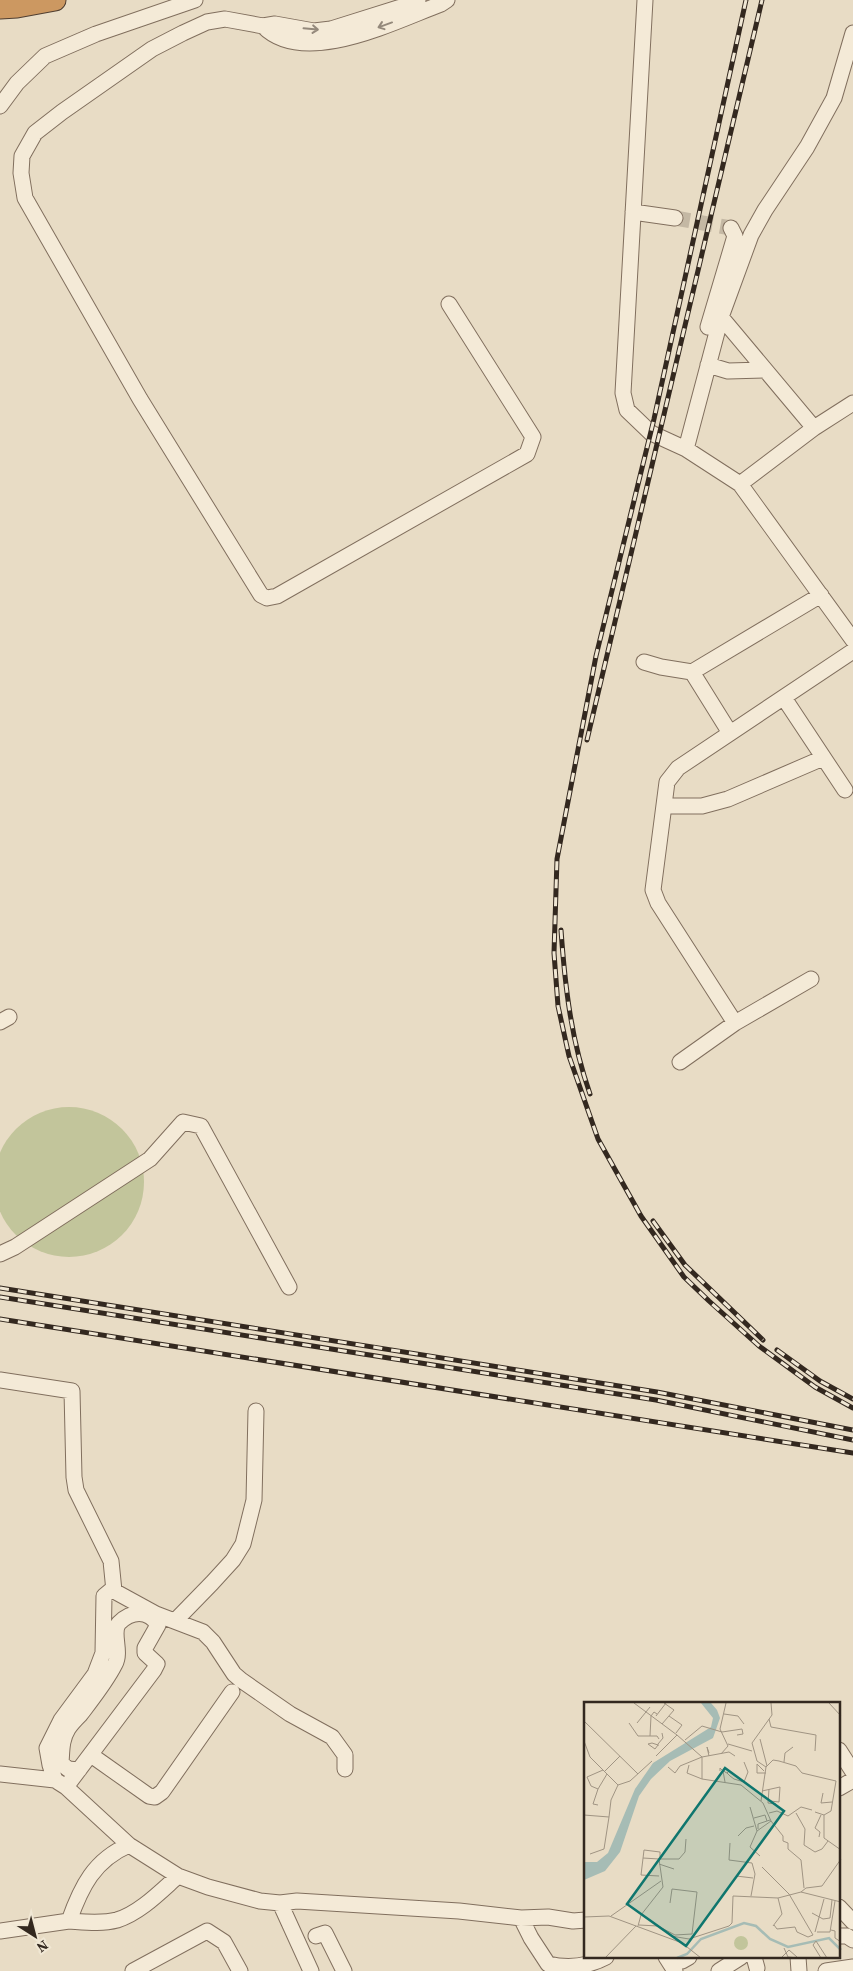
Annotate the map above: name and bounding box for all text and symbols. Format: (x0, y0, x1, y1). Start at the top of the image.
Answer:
one-way arrow (378, 21, 393, 30)
one-way arrow (303, 25, 319, 34)
inset map (584, 1702, 840, 1958)
north arrow (10, 1911, 60, 1961)
text: N (33, 1935, 53, 1958)

